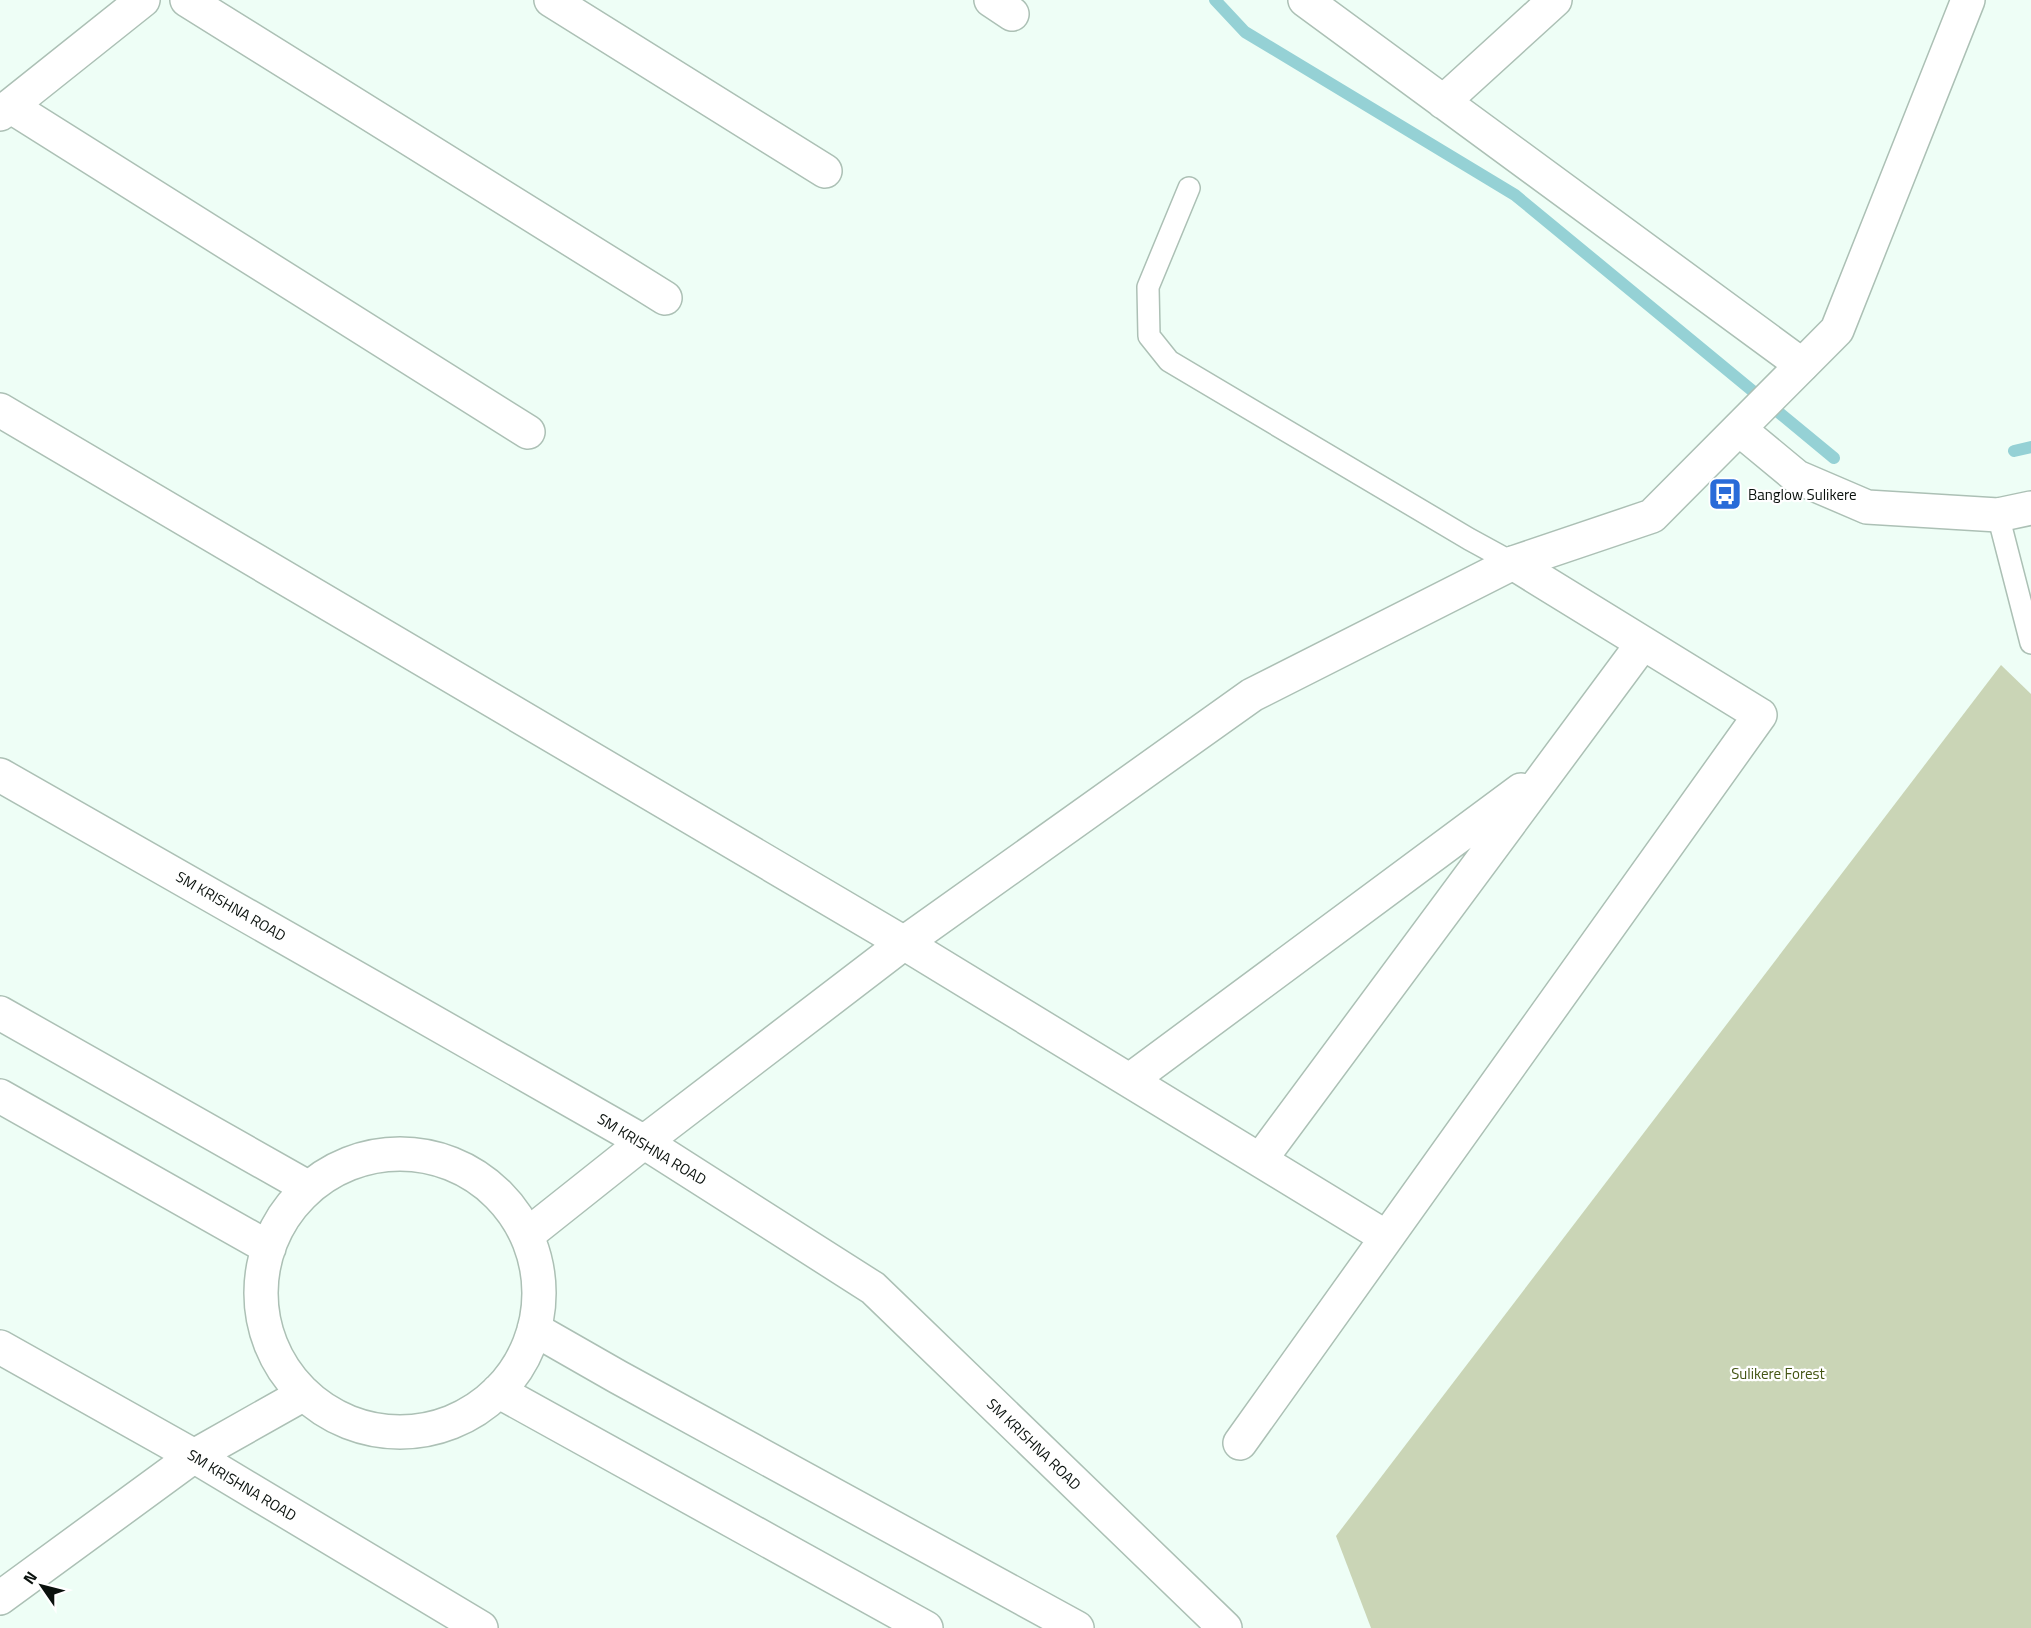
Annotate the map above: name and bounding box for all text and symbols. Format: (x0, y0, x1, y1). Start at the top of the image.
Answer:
bus stop icon: Banglow Sulikere (1707, 476, 1743, 512)
place label: Banglow Sulikere (1748, 483, 1857, 506)
street label: SM KRISHNA ROAD (172, 865, 290, 947)
street label: SM KRISHNA ROAD (593, 1107, 711, 1191)
park label: Sulikere Forest (1731, 1362, 1826, 1385)
street label: SM KRISHNA ROAD (982, 1393, 1086, 1495)
street label: SM KRISHNA ROAD (183, 1443, 301, 1527)
north arrow (12, 1556, 72, 1616)
text: N (17, 1566, 43, 1589)

